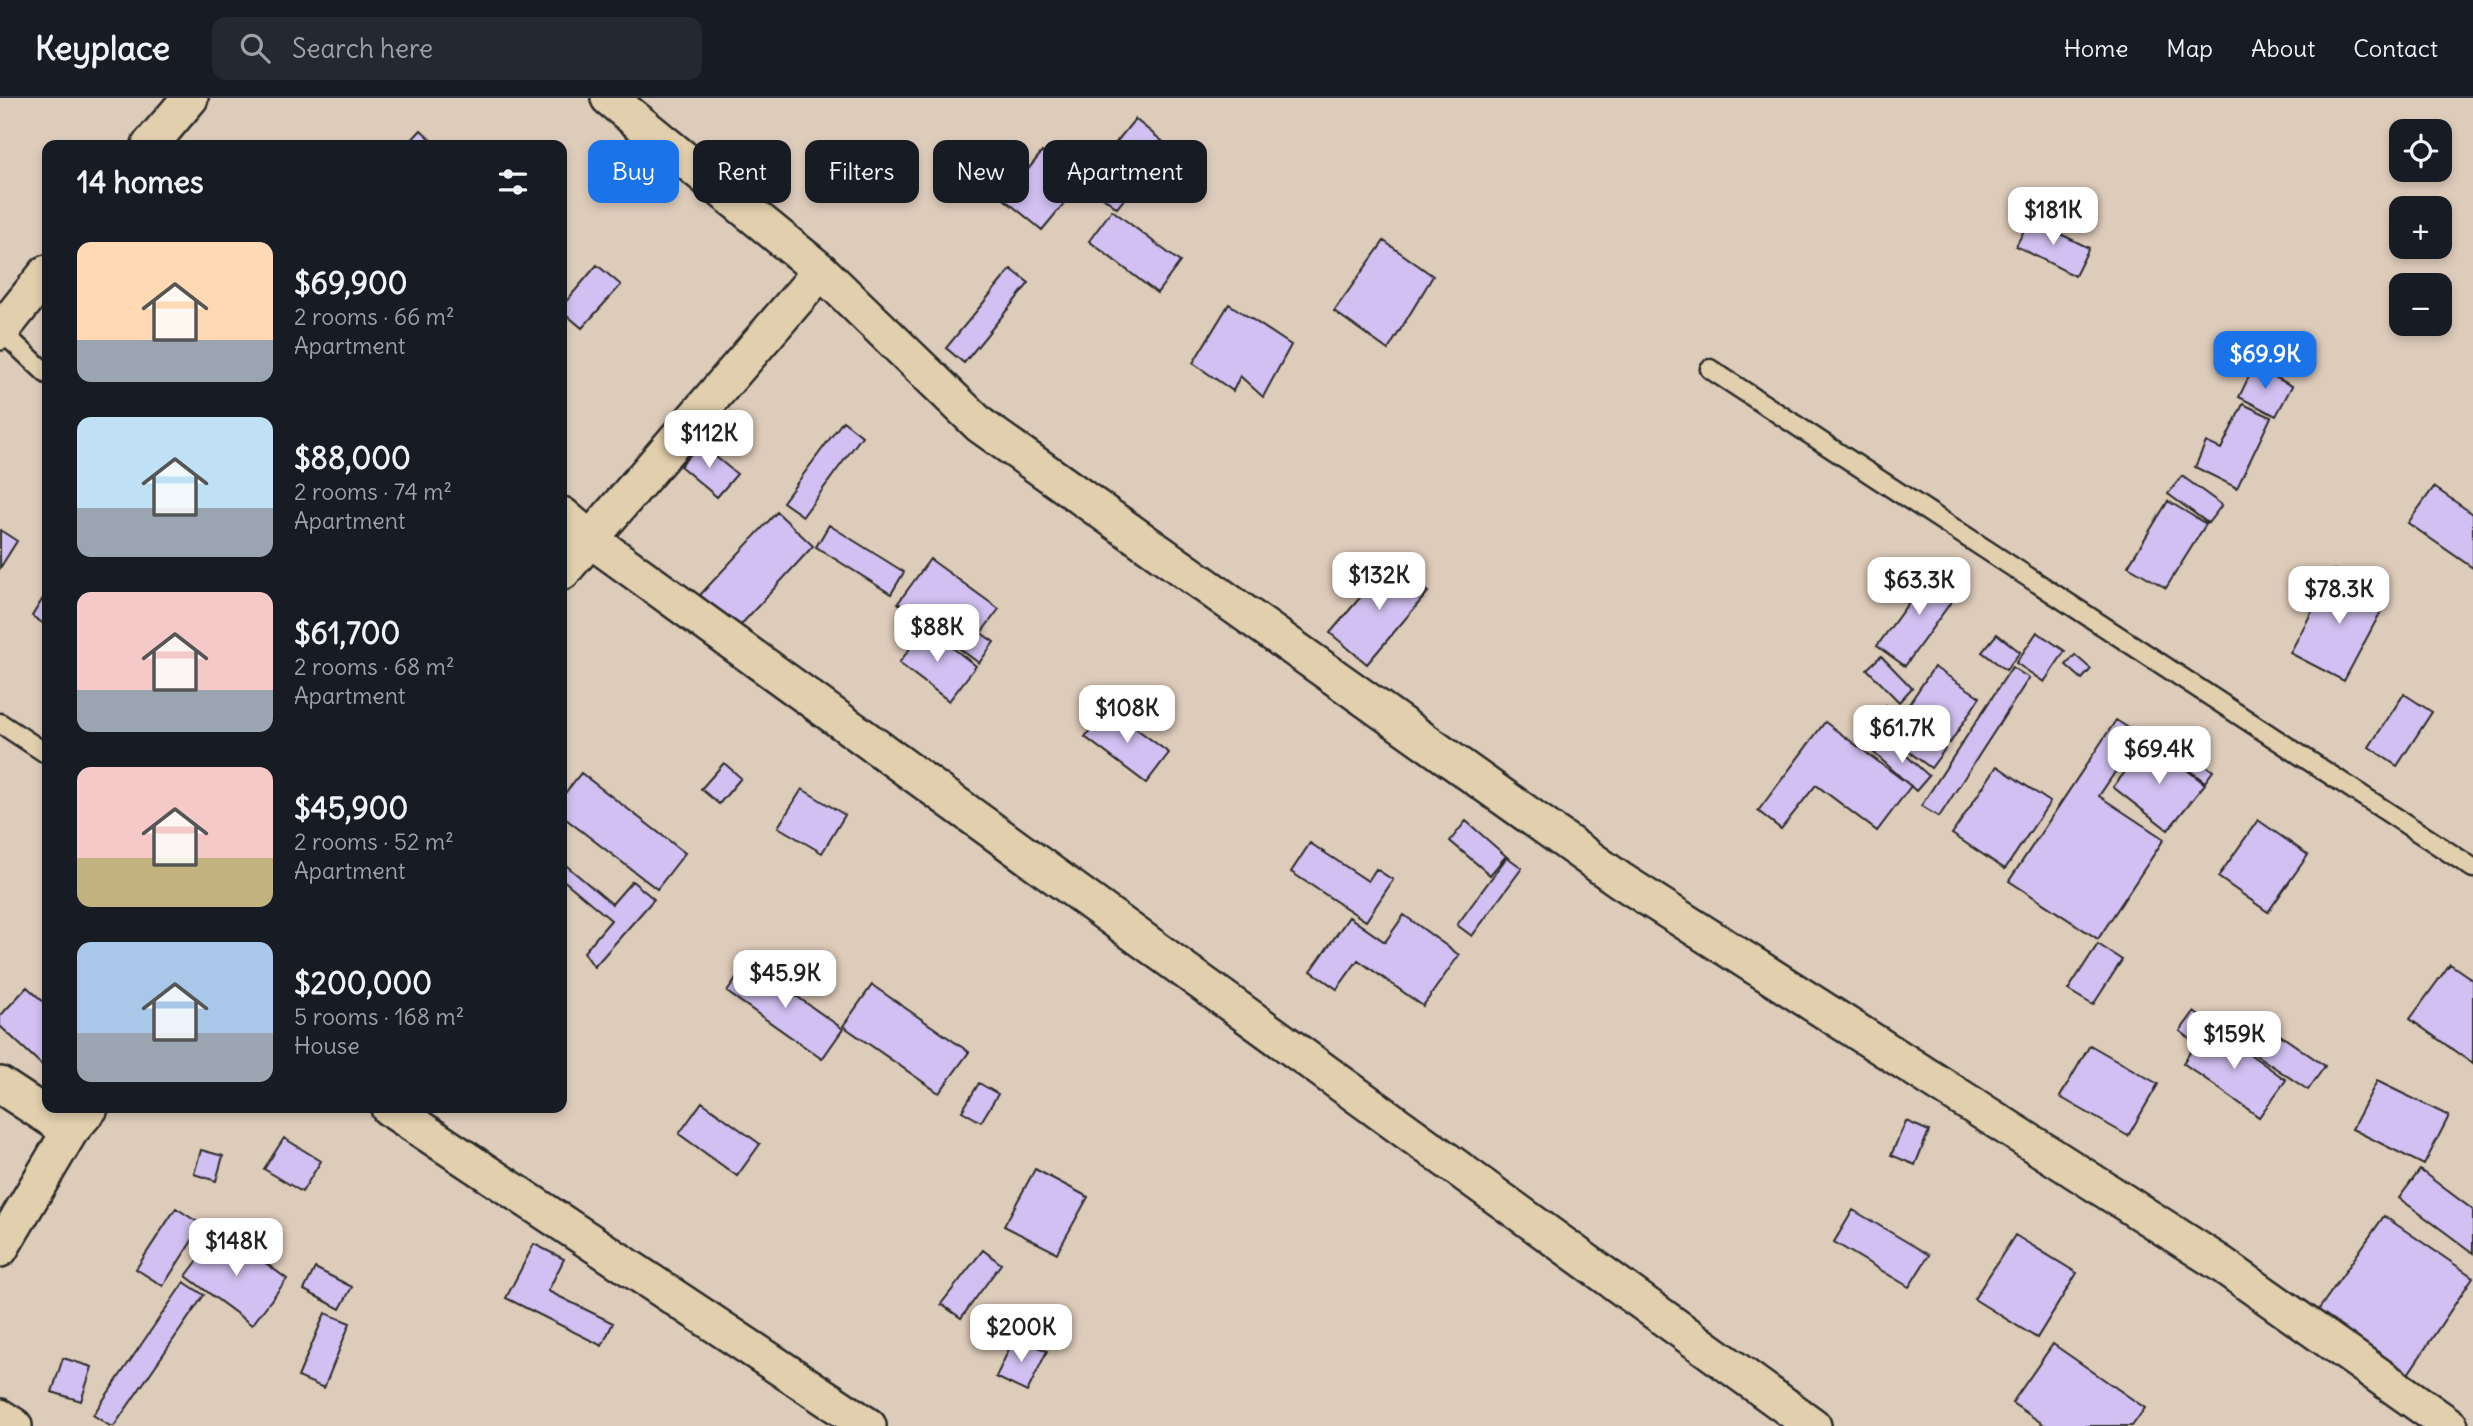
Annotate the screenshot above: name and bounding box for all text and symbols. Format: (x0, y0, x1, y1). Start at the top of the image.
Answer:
search box (212, 17, 702, 80)
text: Keyplace (35, 27, 170, 69)
icon: search (236, 29, 274, 67)
text: Search here (292, 32, 433, 65)
text: Home (2064, 33, 2128, 63)
text: Map (2166, 33, 2213, 63)
text: About (2251, 33, 2315, 63)
text: Contact (2353, 33, 2438, 63)
map controls (2389, 119, 2452, 336)
button: locate (2389, 119, 2452, 182)
chip: Buy (588, 140, 679, 203)
chip: Rent (693, 140, 791, 203)
chip: Filters (805, 140, 919, 203)
chip: New (933, 140, 1029, 203)
chip: Apartment (1043, 140, 1207, 203)
text: 14 homes (77, 163, 204, 201)
icon: filters (494, 163, 532, 201)
pin: $181K (2004, 188, 2102, 247)
text: $181K (2024, 195, 2082, 224)
button: + (2389, 196, 2452, 259)
text: $69,900 (294, 264, 408, 302)
icon: home (133, 270, 217, 354)
button: − (2389, 273, 2452, 336)
text: 2 rooms · 66 m² (294, 302, 455, 331)
text: Apartment (294, 331, 406, 360)
pin: $69.9K (2208, 331, 2322, 391)
text: $69.9K (2230, 339, 2300, 368)
pin: $112K (660, 410, 758, 470)
text: $112K (680, 418, 738, 447)
text: $88,000 (294, 439, 411, 477)
icon: home (133, 445, 217, 529)
text: 2 rooms · 74 m² (294, 477, 452, 506)
text: Apartment (294, 506, 406, 535)
pin: $132K (1330, 552, 1428, 612)
pin: $63.3K (1862, 558, 1976, 617)
text: $132K (1348, 560, 1410, 589)
text: $63.3K (1883, 565, 1955, 594)
pin: $78.3K (2282, 566, 2396, 626)
text: $78.3K (2304, 574, 2374, 603)
pin: $88K (896, 604, 978, 664)
text: $88K (910, 612, 964, 641)
text: $61,700 (294, 614, 400, 652)
icon: home (133, 620, 217, 704)
text: 2 rooms · 68 m² (294, 652, 455, 681)
text: Apartment (294, 681, 406, 710)
pin: $108K (1078, 686, 1176, 745)
text: $108K (1095, 693, 1159, 722)
pin: $61.7K (1845, 706, 1959, 765)
text: $61.7K (1869, 713, 1935, 742)
pin: $69.4K (2102, 726, 2216, 786)
text: $69.4K (2124, 734, 2194, 763)
text: $45,900 (294, 789, 408, 827)
icon: home (133, 795, 217, 879)
text: 2 rooms · 52 m² (294, 827, 454, 856)
text: Apartment (294, 856, 406, 885)
pin: $45.9K (728, 950, 842, 1010)
text: $45.9K (749, 958, 821, 987)
text: $200,000 (294, 964, 432, 1002)
icon: home (133, 970, 217, 1054)
text: 5 rooms · 168 m² (294, 1002, 464, 1031)
pin: $159K (2185, 1012, 2283, 1071)
text: $159K (2203, 1019, 2265, 1048)
text: House (294, 1031, 360, 1060)
pin: $148K (187, 1218, 285, 1278)
text: $148K (205, 1226, 267, 1255)
pin: $200K (972, 1304, 1070, 1364)
text: $200K (986, 1312, 1056, 1341)

